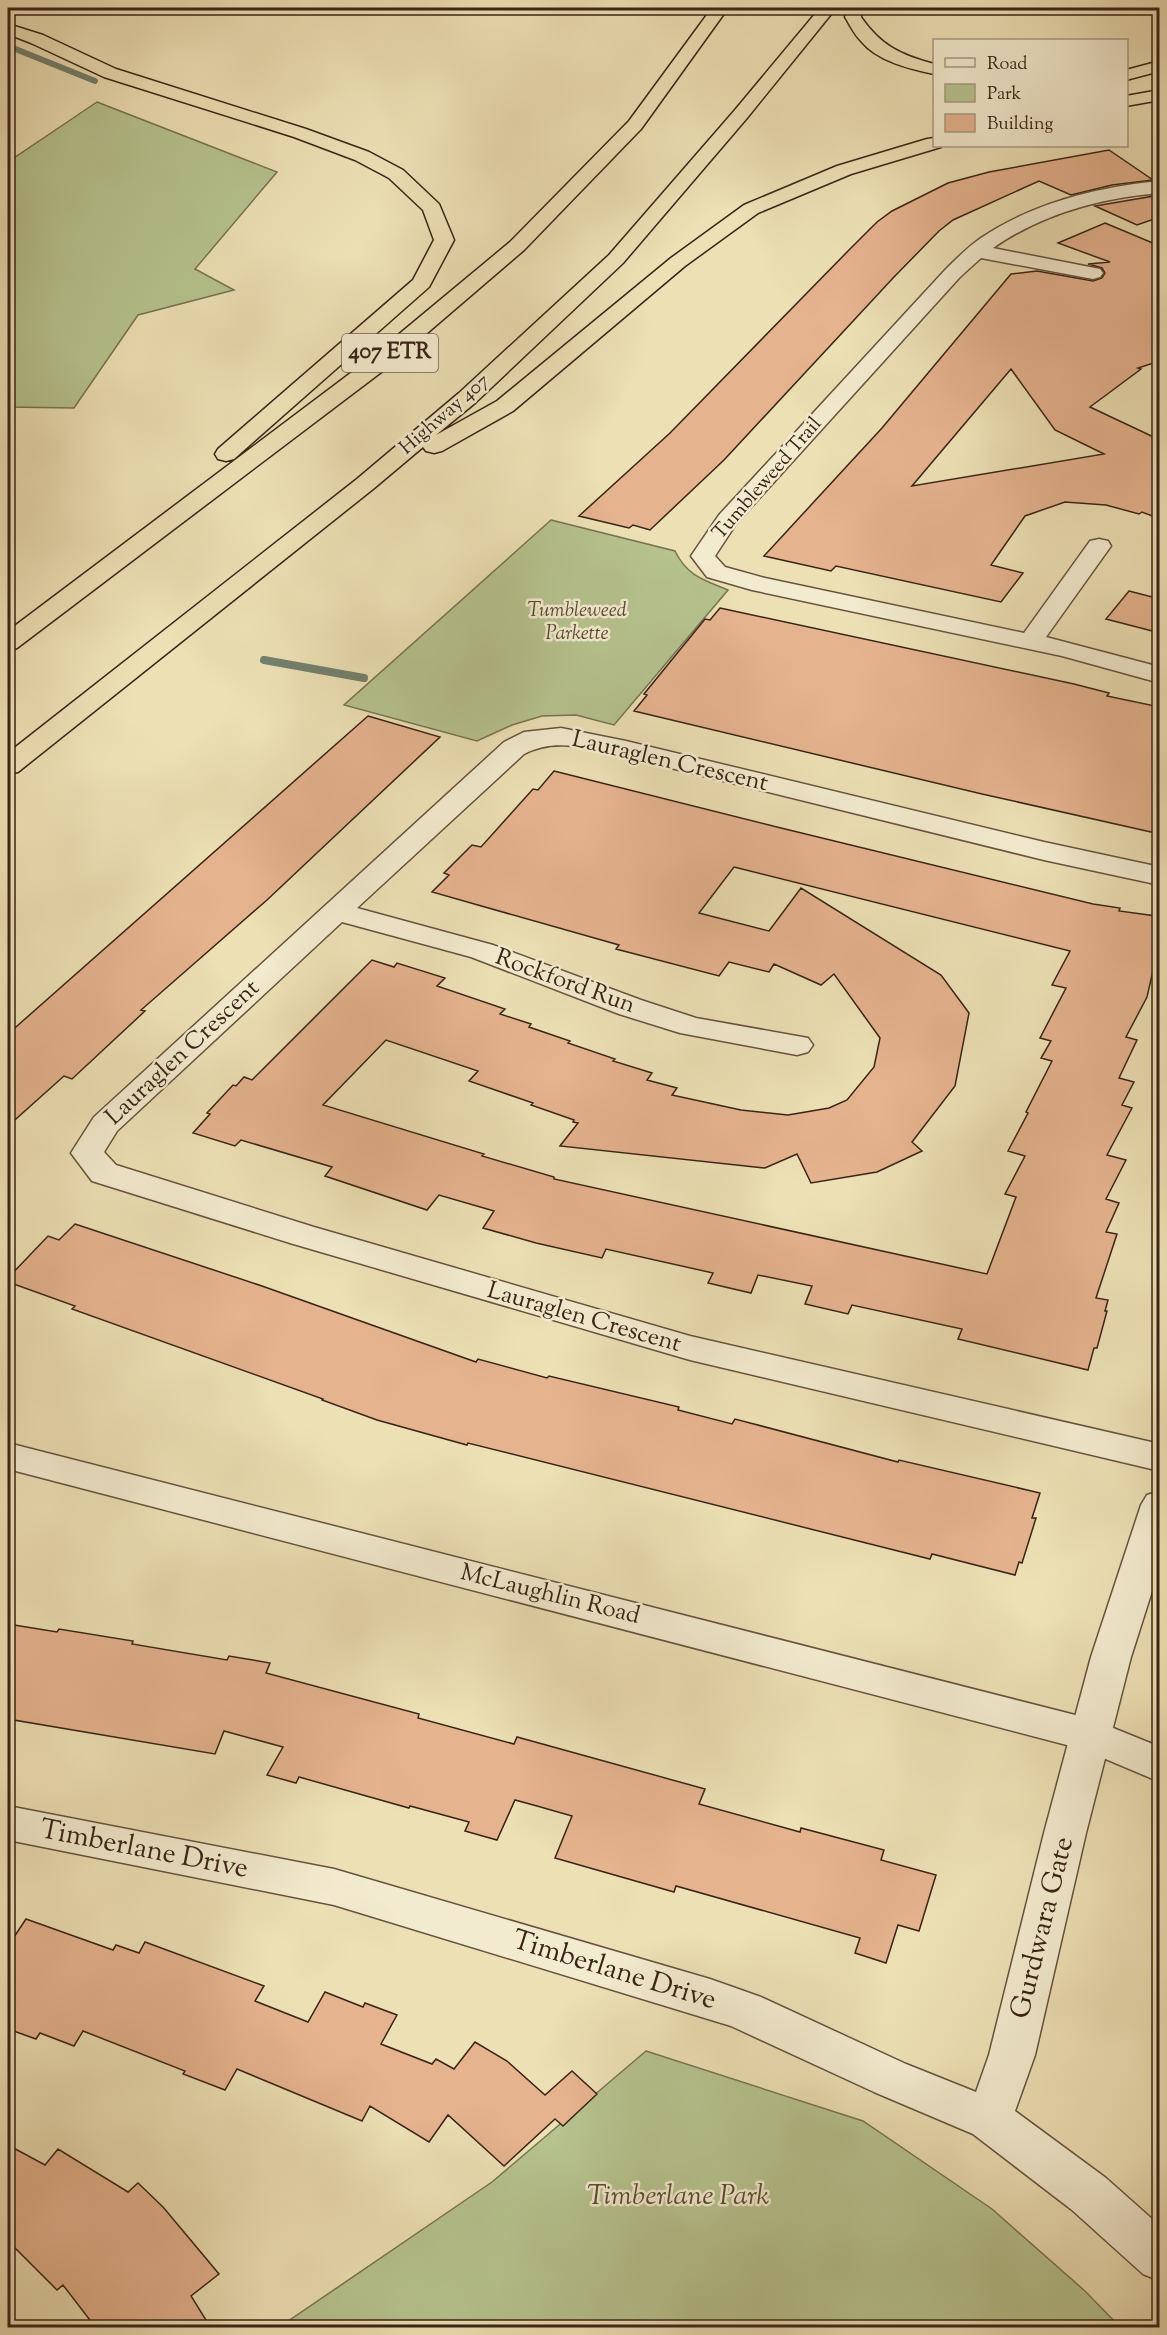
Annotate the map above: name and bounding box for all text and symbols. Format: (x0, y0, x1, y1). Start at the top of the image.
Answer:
legend (933, 39, 1128, 147)
text: Road (987, 52, 1027, 78)
text: Park (987, 82, 1022, 108)
text: Building (987, 112, 1053, 138)
road number: 407 ETR (342, 334, 438, 372)
street label: Highway 407 (393, 368, 497, 462)
street label: Tumbleweed Trail (706, 411, 830, 547)
park label: Tumbleweed Parkette (527, 597, 627, 649)
street label: Lauraglen Crescent (569, 723, 771, 801)
street label: Rockford Run (490, 941, 640, 1023)
street label: Lauraglen Crescent (98, 972, 268, 1134)
street label: Lauraglen Crescent (483, 1274, 685, 1362)
street label: McLaughlin Road (457, 1556, 644, 1634)
street label: Timberlane Drive (37, 1810, 251, 1890)
street label: Gurdwara Gate (1001, 1833, 1085, 2023)
street label: Timberlane Drive (507, 1921, 721, 2021)
park label: Timberlane Park (587, 2177, 769, 2217)

